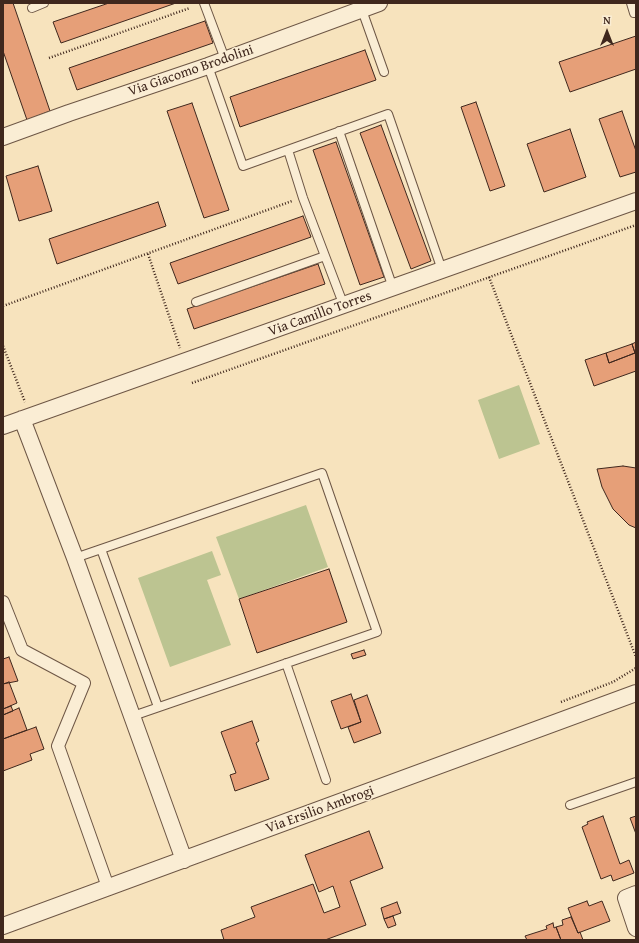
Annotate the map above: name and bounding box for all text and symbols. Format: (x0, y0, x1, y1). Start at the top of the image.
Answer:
north arrow (587, 12, 627, 52)
text: N (603, 12, 611, 28)
street label: Via Giacomo Brodolini (126, 42, 256, 100)
street label: Via Camillo Torres (266, 288, 374, 340)
street label: Via Ersilio Ambrogi (264, 783, 376, 837)

